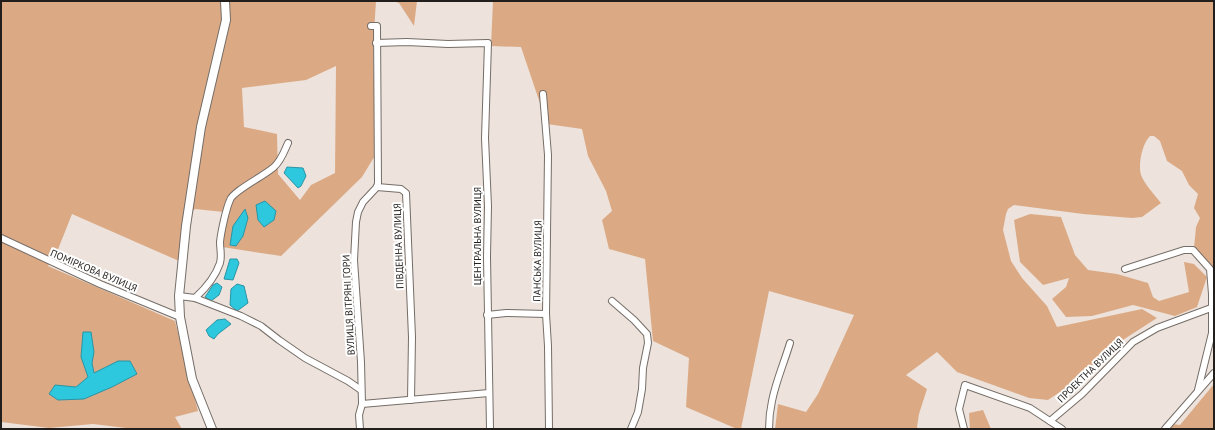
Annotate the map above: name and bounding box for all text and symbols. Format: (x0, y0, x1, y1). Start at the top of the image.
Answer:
street label: ЦЕНТРАЛЬНА ВУЛИЦЯ (471, 187, 484, 285)
street label: ПІВДЕННА ВУЛИЦЯ (391, 203, 406, 289)
street label: ПАНСЬКА ВУЛИЦЯ (530, 220, 545, 302)
street label: ПОМІРКОВА ВУЛИЦЯ (48, 246, 139, 295)
street label: ВУЛИЦЯ ВІТРЯНІ ГОРИ (339, 254, 358, 356)
street label: ПРОЕКТНА ВУЛИЦЯ (1054, 335, 1126, 405)

